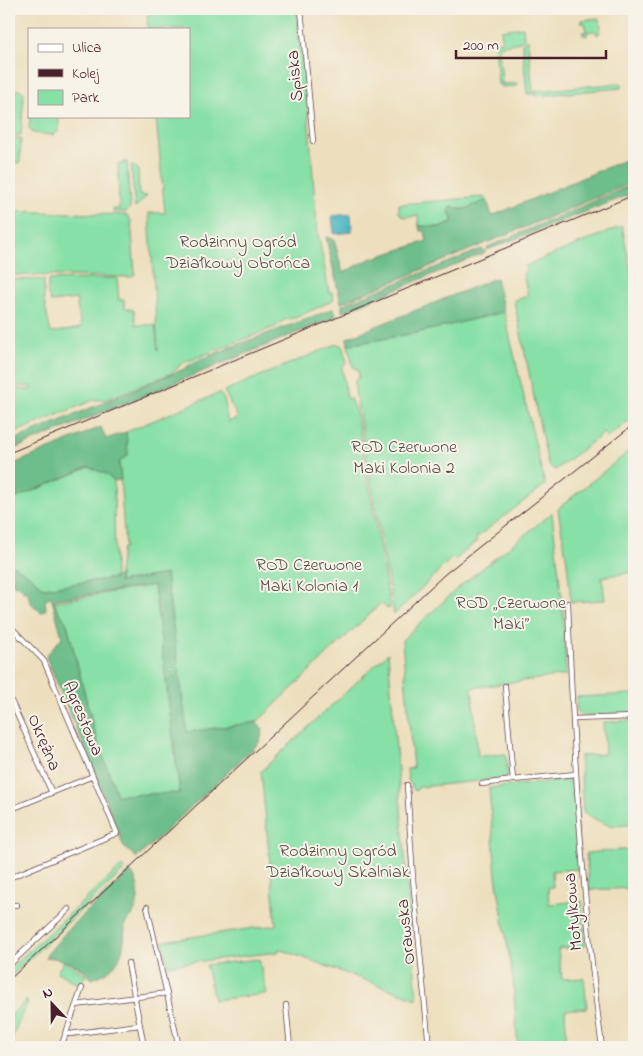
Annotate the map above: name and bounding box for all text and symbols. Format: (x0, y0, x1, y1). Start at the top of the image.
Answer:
legend (28, 28, 190, 118)
scale bar (456, 28, 606, 60)
text: 200 m (463, 35, 499, 57)
text: Ulica (72, 37, 101, 59)
street label: Spiska (281, 49, 311, 103)
text: Kolej (72, 63, 100, 85)
text: Park (72, 87, 100, 109)
park label: Rodzinny Ogród Działkowy Obrońca (165, 230, 310, 277)
park label: ROD Czerwone Maki Kolonia 2 (351, 435, 458, 482)
park label: ROD Czerwone Maki Kolonia 1 (256, 553, 363, 600)
park label: ROD „Czerwone Maki” (456, 591, 567, 638)
street label: Agrestowa (54, 677, 110, 761)
street label: Okrężna (20, 710, 67, 775)
park label: Rodzinny Ogród Działkowy Skalniak (265, 839, 410, 886)
street label: Motylkowa (558, 872, 590, 952)
street label: Orawska (391, 898, 423, 966)
north arrow (28, 978, 78, 1028)
text: N (39, 982, 56, 1005)

